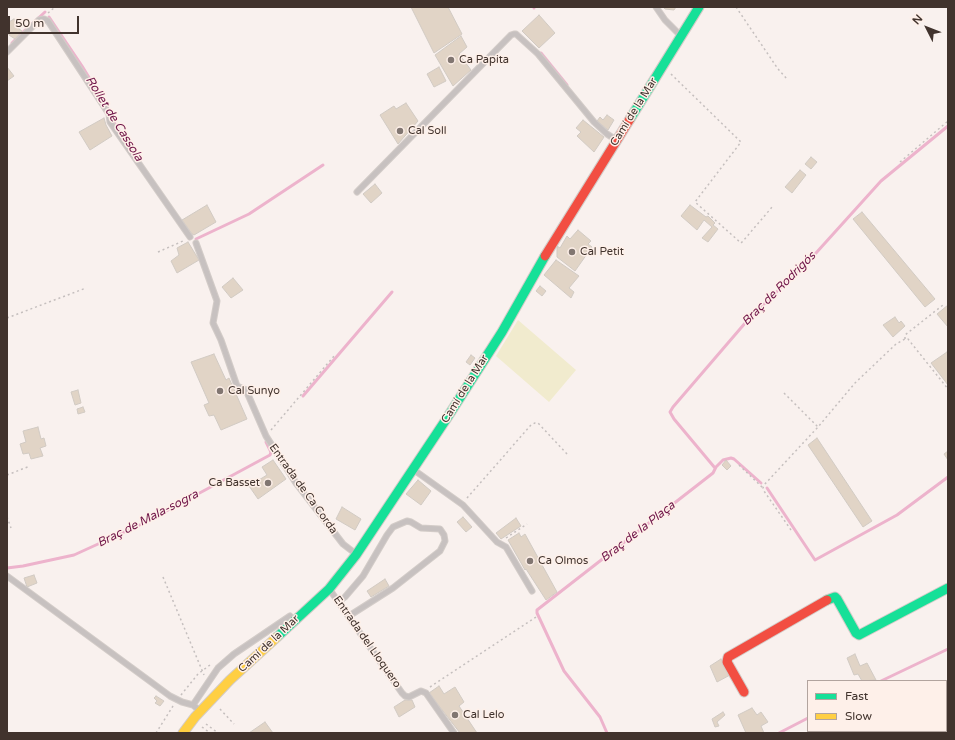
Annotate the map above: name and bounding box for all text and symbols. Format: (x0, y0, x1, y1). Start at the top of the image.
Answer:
scale bar (10, 8, 81, 34)
north arrow (907, 8, 947, 48)
text: N (910, 12, 925, 27)
text: 50 m (15, 16, 44, 30)
place label: Ca Papita (459, 53, 509, 67)
marker: Ca Papita (446, 55, 456, 65)
water label: Rollet de Cassola (82, 74, 146, 164)
street label: Camí de la Mar (608, 75, 660, 149)
place label: Cal Soll (408, 124, 446, 138)
marker: Cal Soll (395, 126, 405, 136)
place label: Cal Petit (580, 245, 624, 259)
marker: Cal Petit (567, 247, 577, 257)
water label: Braç de Rodrigós (739, 249, 819, 329)
street label: Camí de la Mar (439, 352, 491, 426)
place label: Cal Sunyo (228, 384, 280, 398)
marker: Cal Sunyo (215, 386, 225, 396)
street label: Entrada de Ca Corda (266, 441, 340, 537)
place label: Ca Basset (209, 476, 260, 490)
marker: Ca Basset (263, 478, 273, 488)
water label: Braç de Mala-sogra (95, 487, 201, 551)
water label: Braç de la Plaça (598, 499, 678, 565)
place label: Ca Olmos (538, 554, 588, 568)
marker: Ca Olmos (525, 556, 535, 566)
street label: Entrada del Lloquero (330, 593, 404, 691)
street label: Camí de la Mar (236, 612, 302, 676)
legend (807, 680, 947, 732)
text: Fast (845, 689, 868, 703)
place label: Cal Lelo (463, 708, 504, 722)
text: Slow (845, 709, 872, 723)
marker: Cal Lelo (450, 710, 460, 720)

